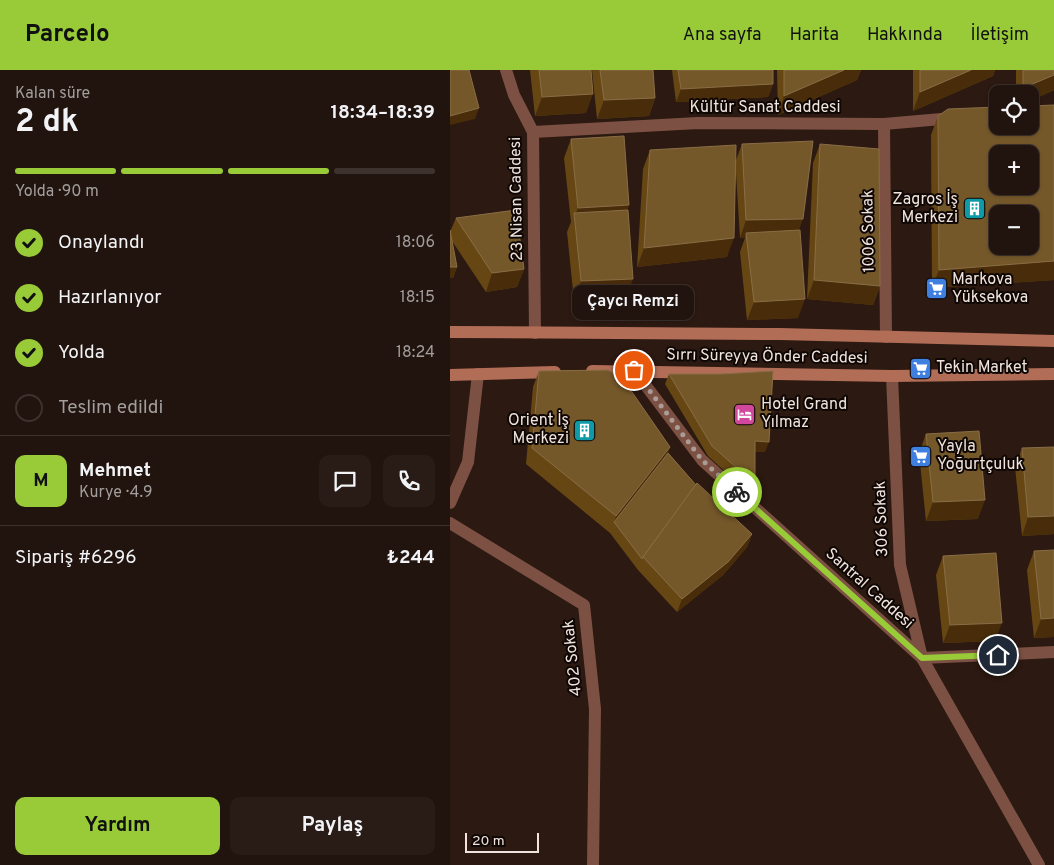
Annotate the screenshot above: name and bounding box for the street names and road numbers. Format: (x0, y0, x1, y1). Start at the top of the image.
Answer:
street label: Kültür Sanat Caddesi (689, 98, 841, 118)
street label: 23 Nisan Caddesi (506, 137, 528, 261)
street label: 1006 Sokak (858, 189, 880, 273)
street label: Sırrı Süreyya Önder Caddesi (666, 343, 868, 369)
street label: 306 Sokak (871, 481, 893, 557)
street label: Santral Caddesi (821, 544, 917, 634)
street label: 402 Sokak (559, 619, 587, 697)

